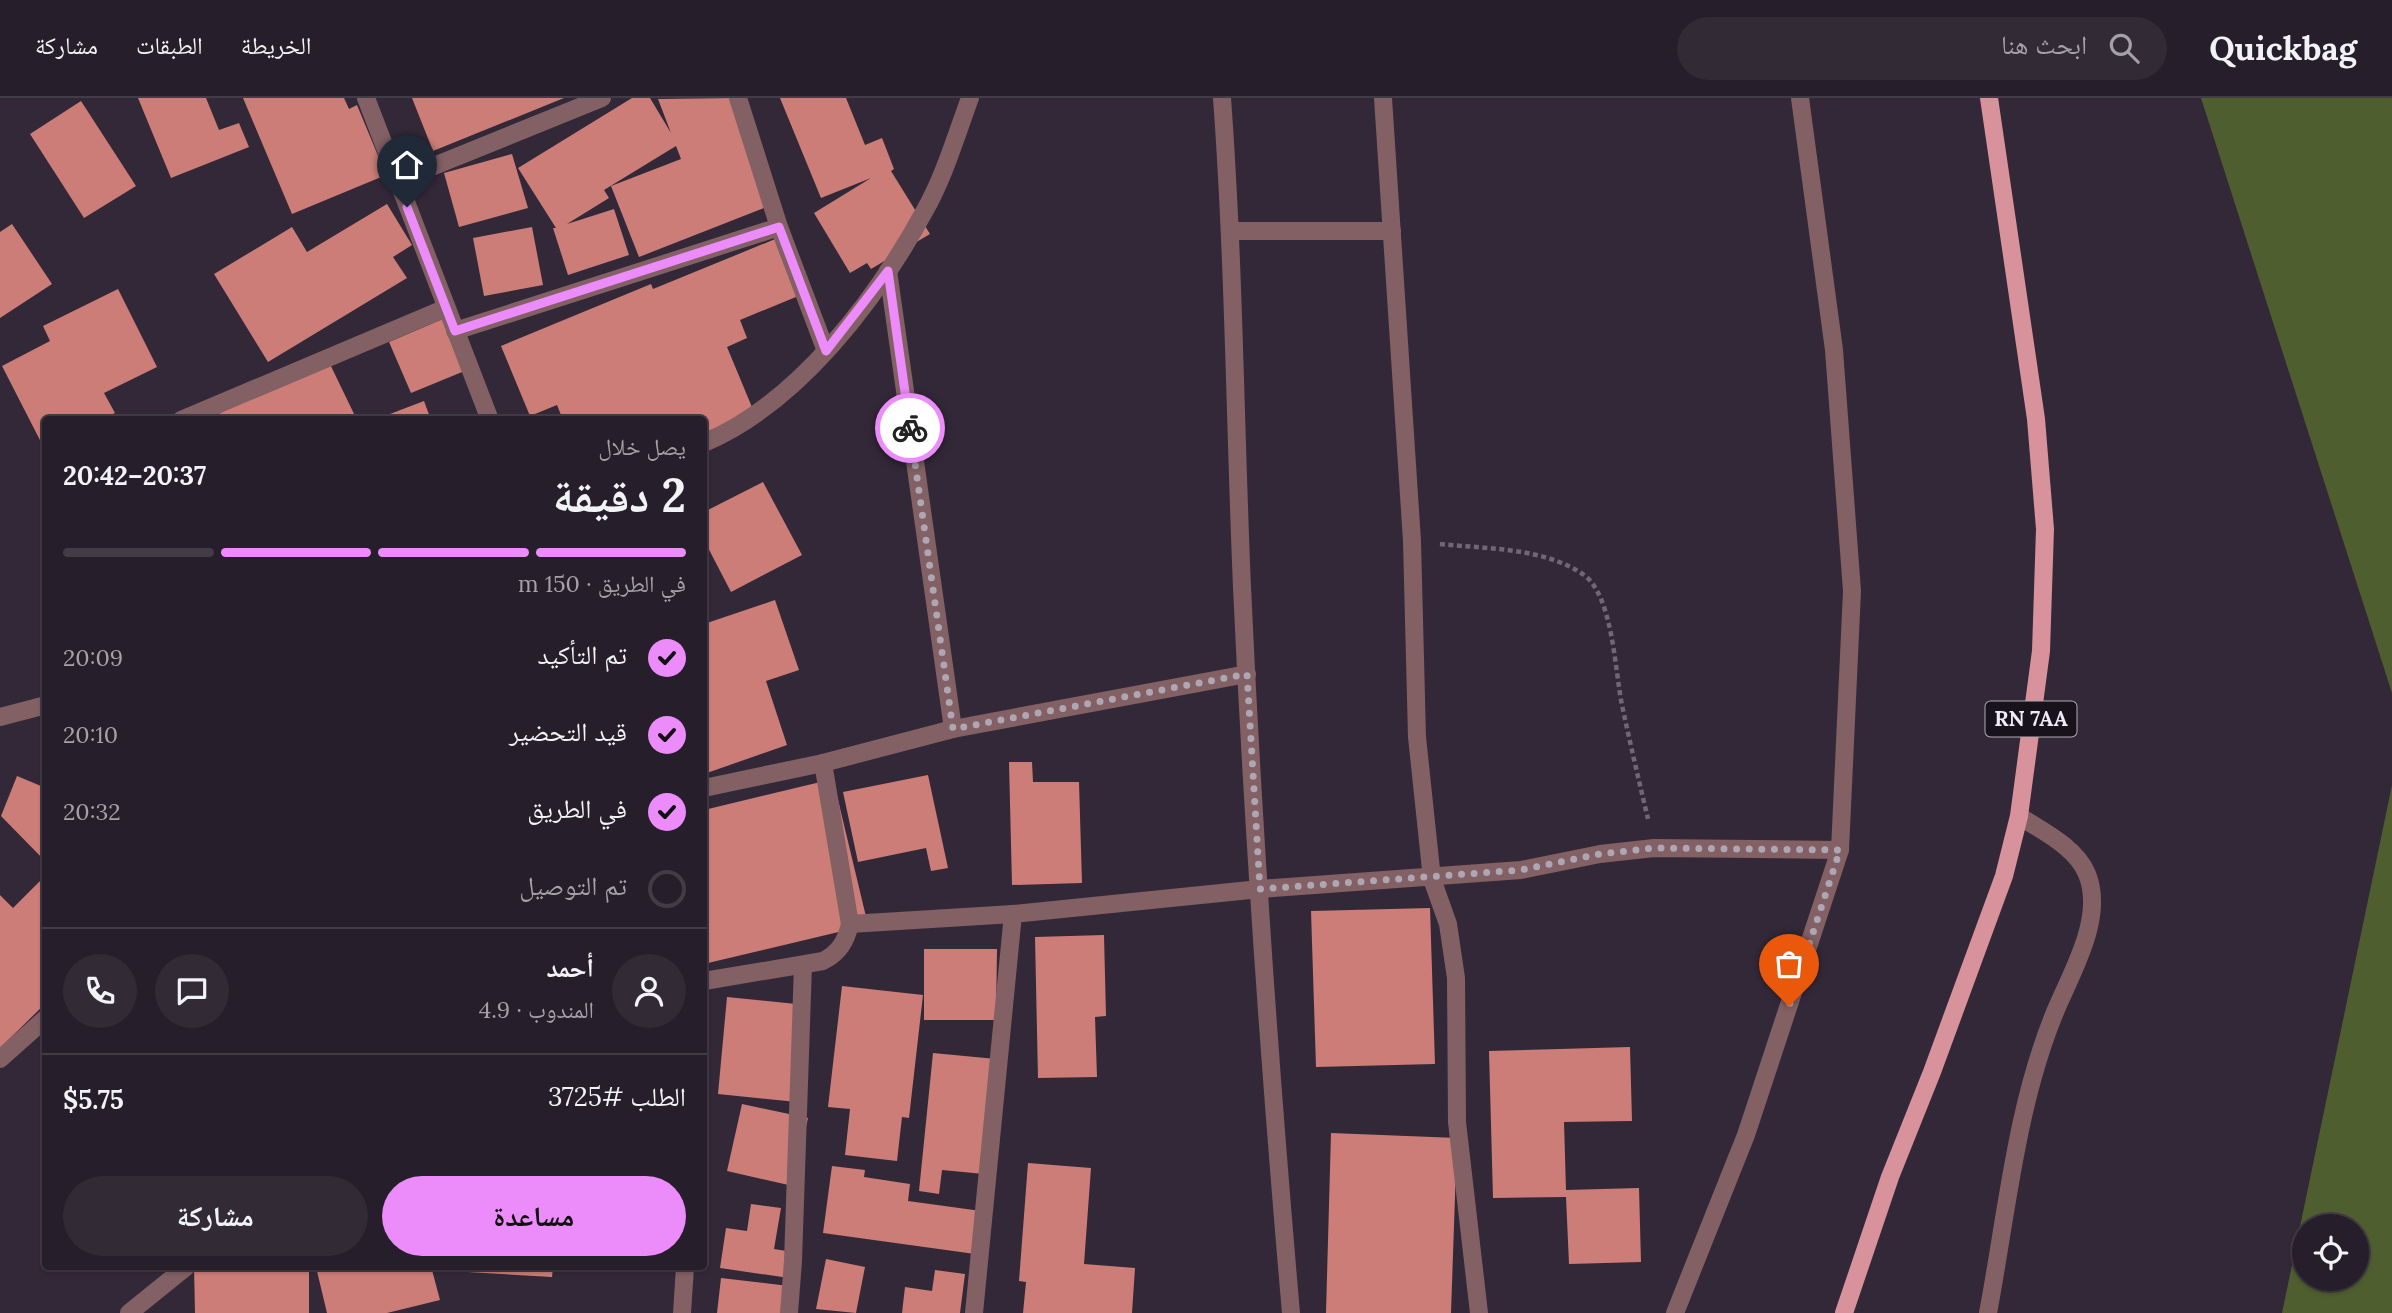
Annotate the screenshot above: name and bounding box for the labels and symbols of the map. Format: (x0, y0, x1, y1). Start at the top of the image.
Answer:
pin (377, 135, 437, 207)
courier (875, 393, 945, 463)
road number: RN 7AA (1986, 702, 2076, 736)
pin (1759, 934, 1819, 1006)

